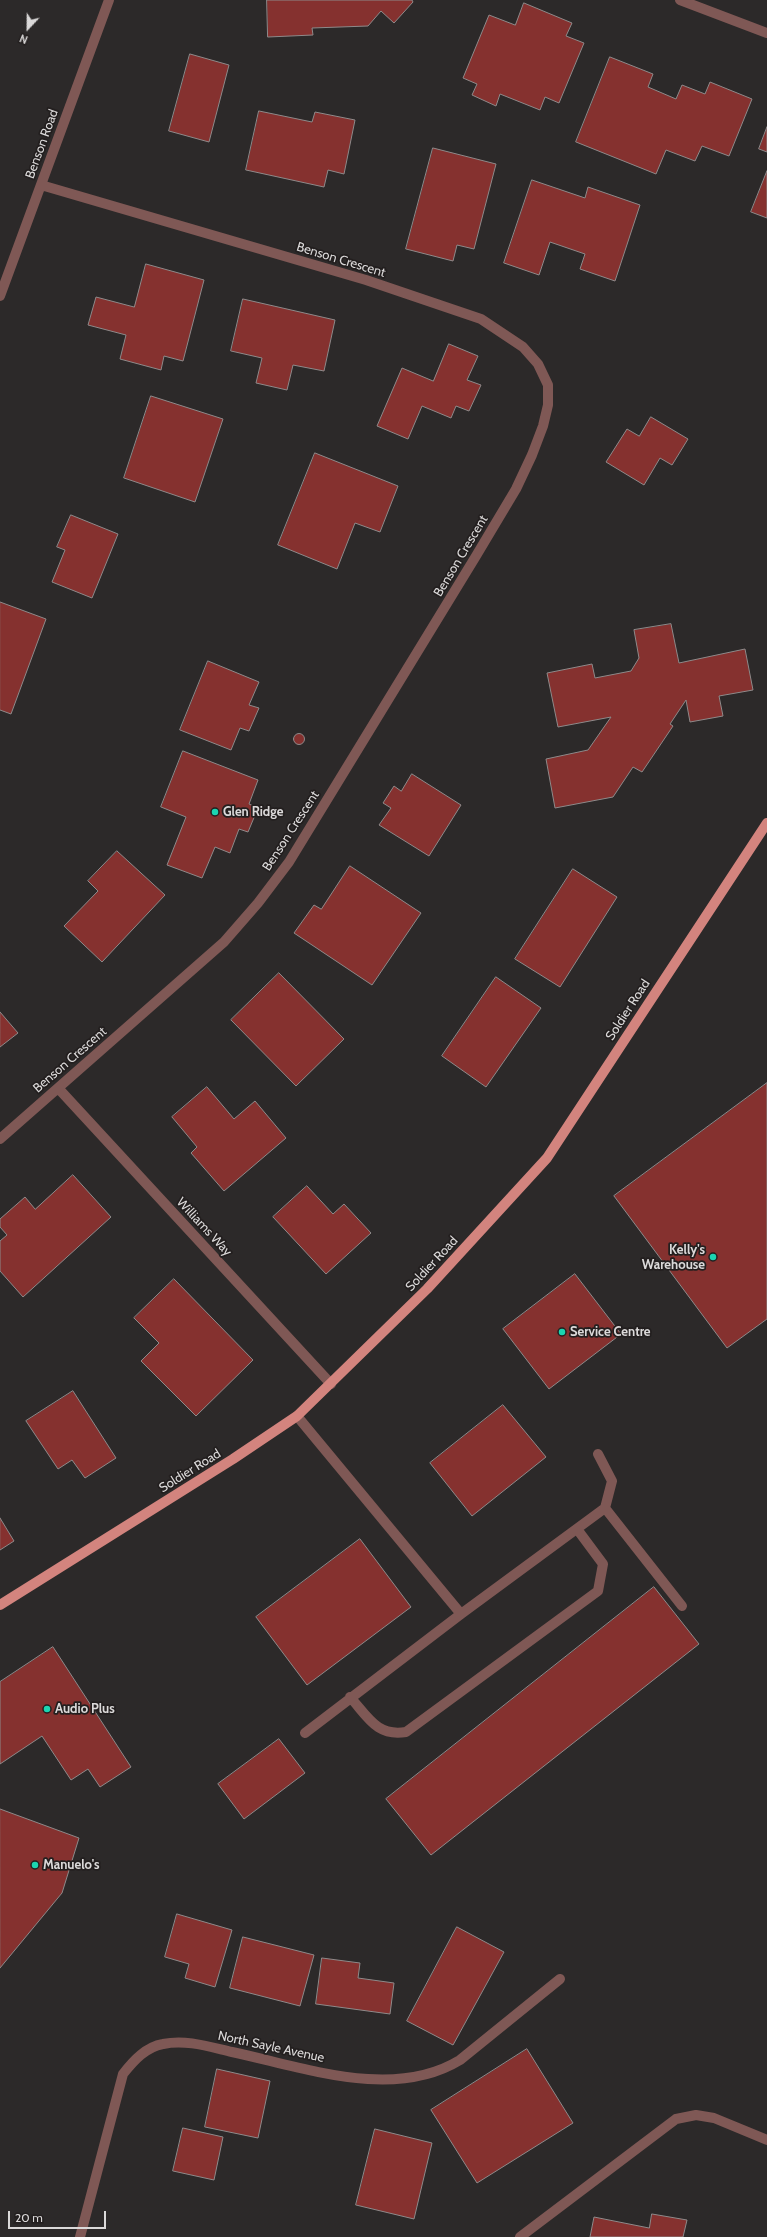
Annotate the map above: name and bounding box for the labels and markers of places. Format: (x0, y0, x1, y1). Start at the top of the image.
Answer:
place label: Glen Ridge (223, 804, 283, 820)
marker: Glen Ridge (210, 807, 220, 817)
place label: Kelly's Warehouse (642, 1242, 705, 1273)
marker: Kelly's Warehouse (708, 1252, 718, 1262)
place label: Service Centre (570, 1324, 650, 1340)
marker: Service Centre (557, 1327, 567, 1337)
place label: Audio Plus (55, 1701, 115, 1717)
marker: Audio Plus (42, 1704, 52, 1714)
place label: Manuelo's (43, 1857, 99, 1873)
marker: Manuelo's (30, 1860, 40, 1870)

